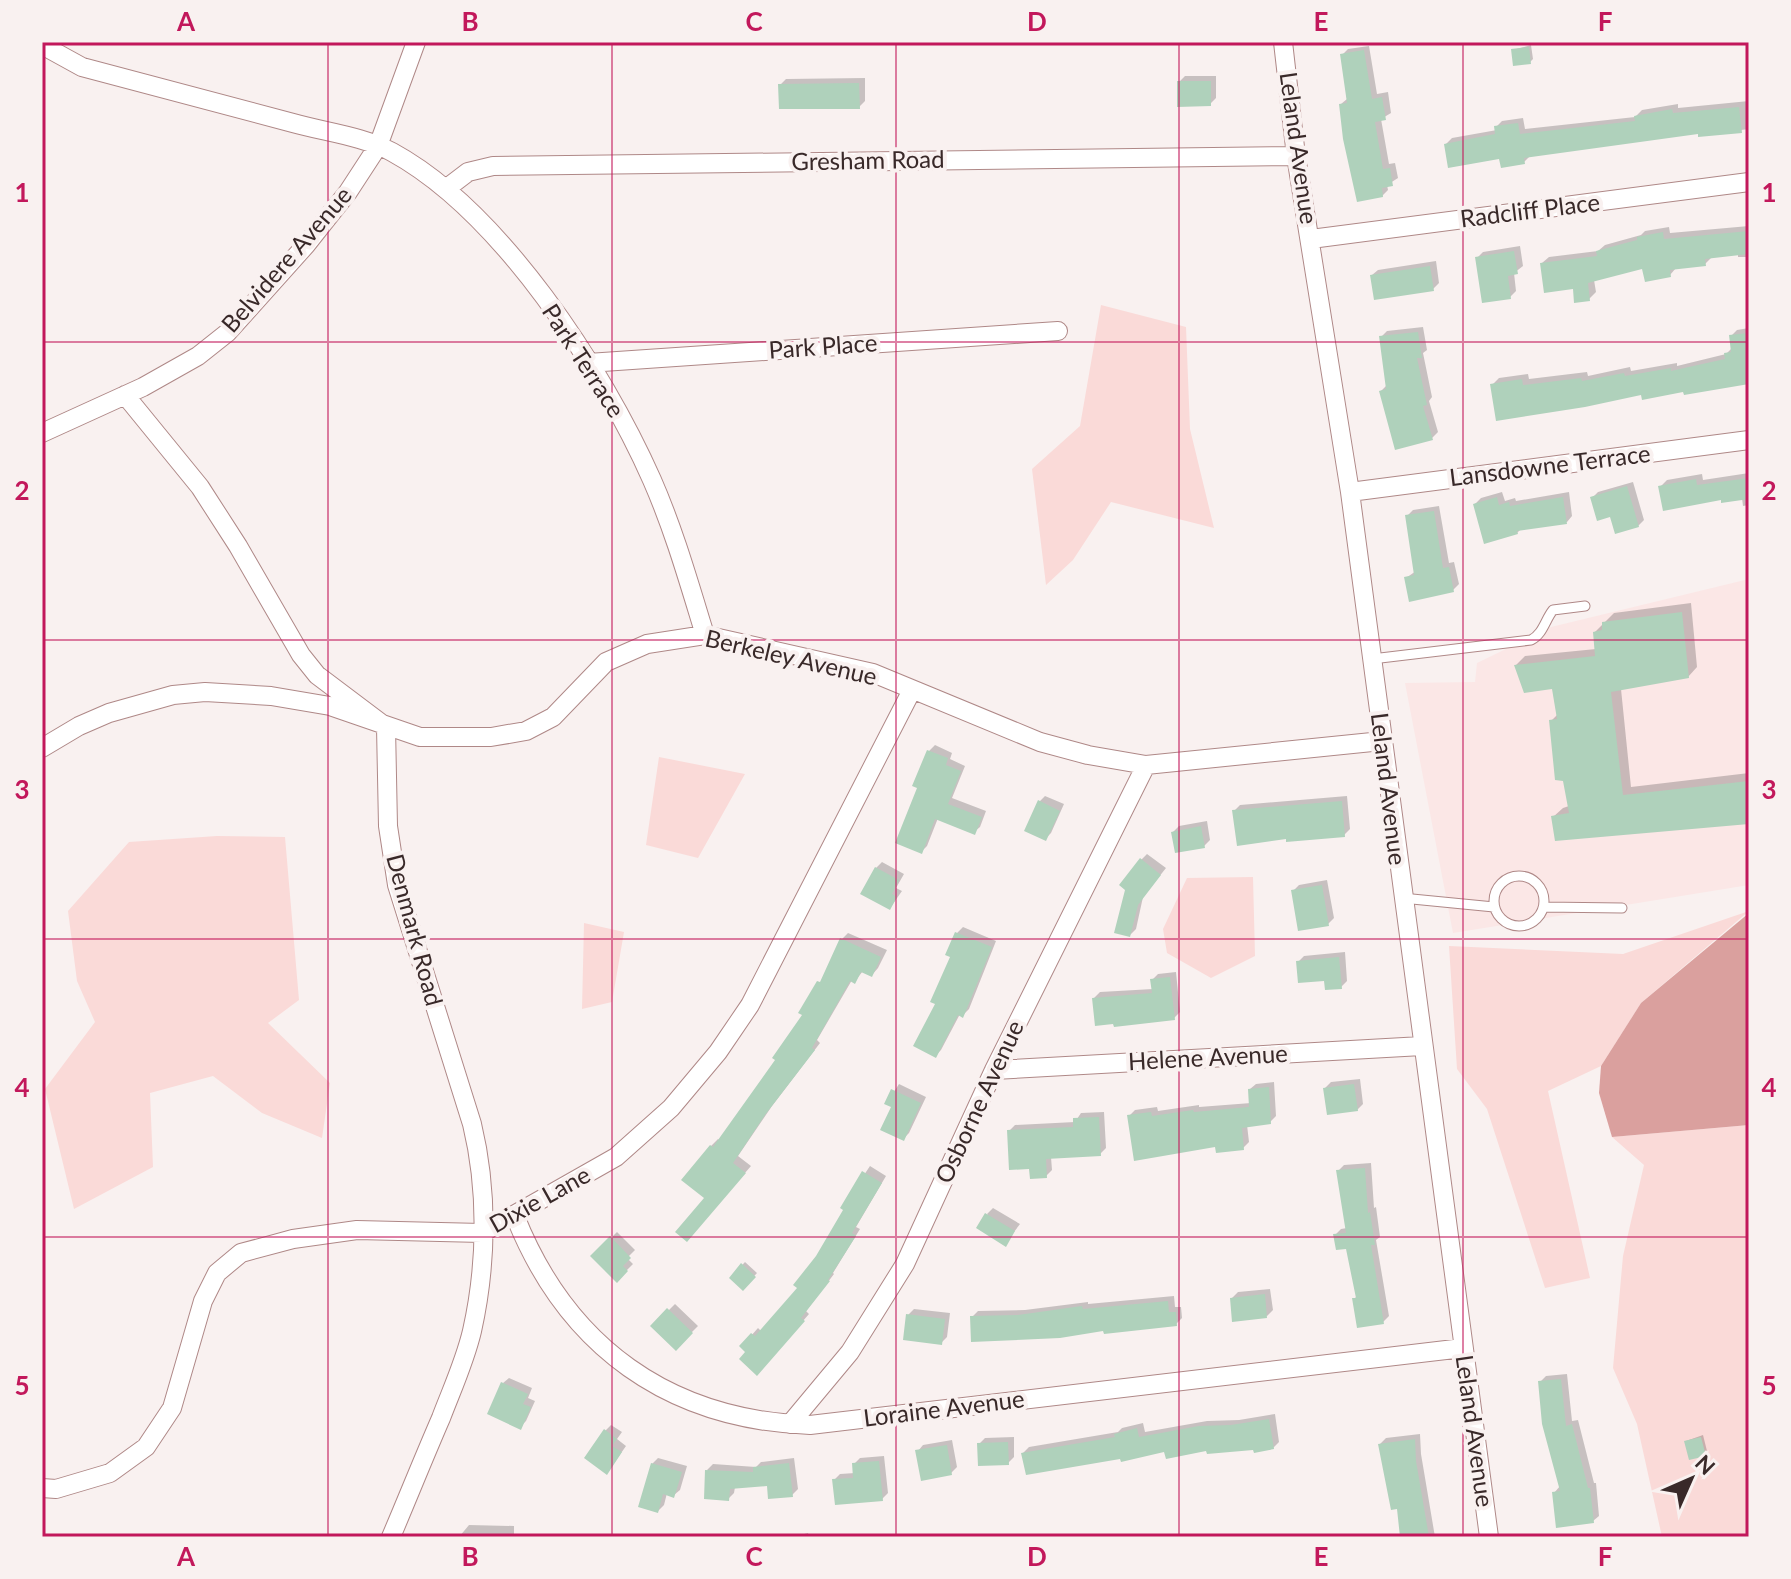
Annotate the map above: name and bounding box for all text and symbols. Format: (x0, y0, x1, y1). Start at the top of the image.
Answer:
text: A (176, 5, 196, 37)
text: B (461, 5, 479, 37)
text: C (745, 5, 763, 37)
text: D (1027, 5, 1047, 37)
text: E (1314, 5, 1328, 37)
text: F (1598, 5, 1612, 37)
street label: Leland Avenue (1274, 70, 1325, 226)
street label: Gresham Road (791, 144, 945, 175)
text: 1 (14, 176, 30, 208)
text: 1 (1761, 176, 1777, 208)
street label: Belvidere Avenue (215, 180, 357, 338)
street label: Radcliff Place (1458, 187, 1601, 232)
street label: Park Terrace (537, 298, 632, 422)
street label: Park Place (768, 327, 878, 364)
street label: Lansdowne Terrace (1448, 438, 1652, 491)
text: 2 (14, 474, 30, 506)
text: 2 (1761, 474, 1777, 506)
street label: Berkeley Avenue (703, 623, 880, 690)
street label: Leland Avenue (1366, 711, 1413, 867)
text: 3 (14, 773, 30, 805)
text: 3 (1761, 773, 1777, 805)
street label: Denmark Road (381, 850, 450, 1009)
street label: Osborne Avenue (928, 1015, 1029, 1187)
street label: Helene Avenue (1127, 1038, 1288, 1075)
text: 4 (14, 1071, 30, 1103)
text: 4 (1761, 1071, 1777, 1103)
street label: Dixie Lane (484, 1159, 595, 1238)
street label: Leland Avenue (1450, 1353, 1501, 1509)
text: 5 (14, 1369, 30, 1401)
text: 5 (1761, 1369, 1777, 1401)
street label: Loraine Avenue (862, 1383, 1026, 1432)
north arrow (1651, 1439, 1731, 1519)
text: N (1690, 1449, 1721, 1480)
text: A (176, 1540, 196, 1572)
text: B (461, 1540, 479, 1572)
text: C (745, 1540, 763, 1572)
text: D (1027, 1540, 1047, 1572)
text: E (1314, 1540, 1328, 1572)
text: F (1598, 1540, 1612, 1572)

